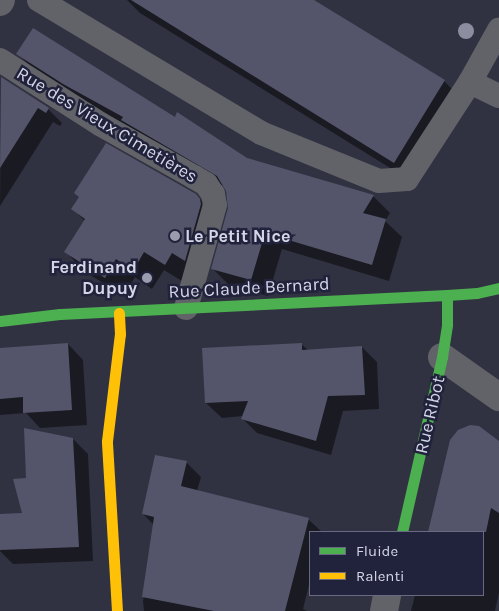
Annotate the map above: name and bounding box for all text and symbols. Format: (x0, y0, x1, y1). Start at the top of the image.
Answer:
street label: Rue des Vieux Cimetières (13, 62, 201, 188)
place label: Le Petit Nice (185, 225, 291, 247)
marker: Le Petit Nice (169, 230, 181, 242)
place label: Ferdinand Dupuy (50, 257, 137, 300)
marker: Ferdinand Dupuy (141, 272, 153, 284)
street label: Rue Claude Bernard (168, 273, 330, 303)
street label: Rue Ribot (411, 374, 449, 456)
legend (309, 531, 484, 596)
text: Fluide (356, 542, 398, 560)
text: Ralenti (356, 567, 405, 585)

